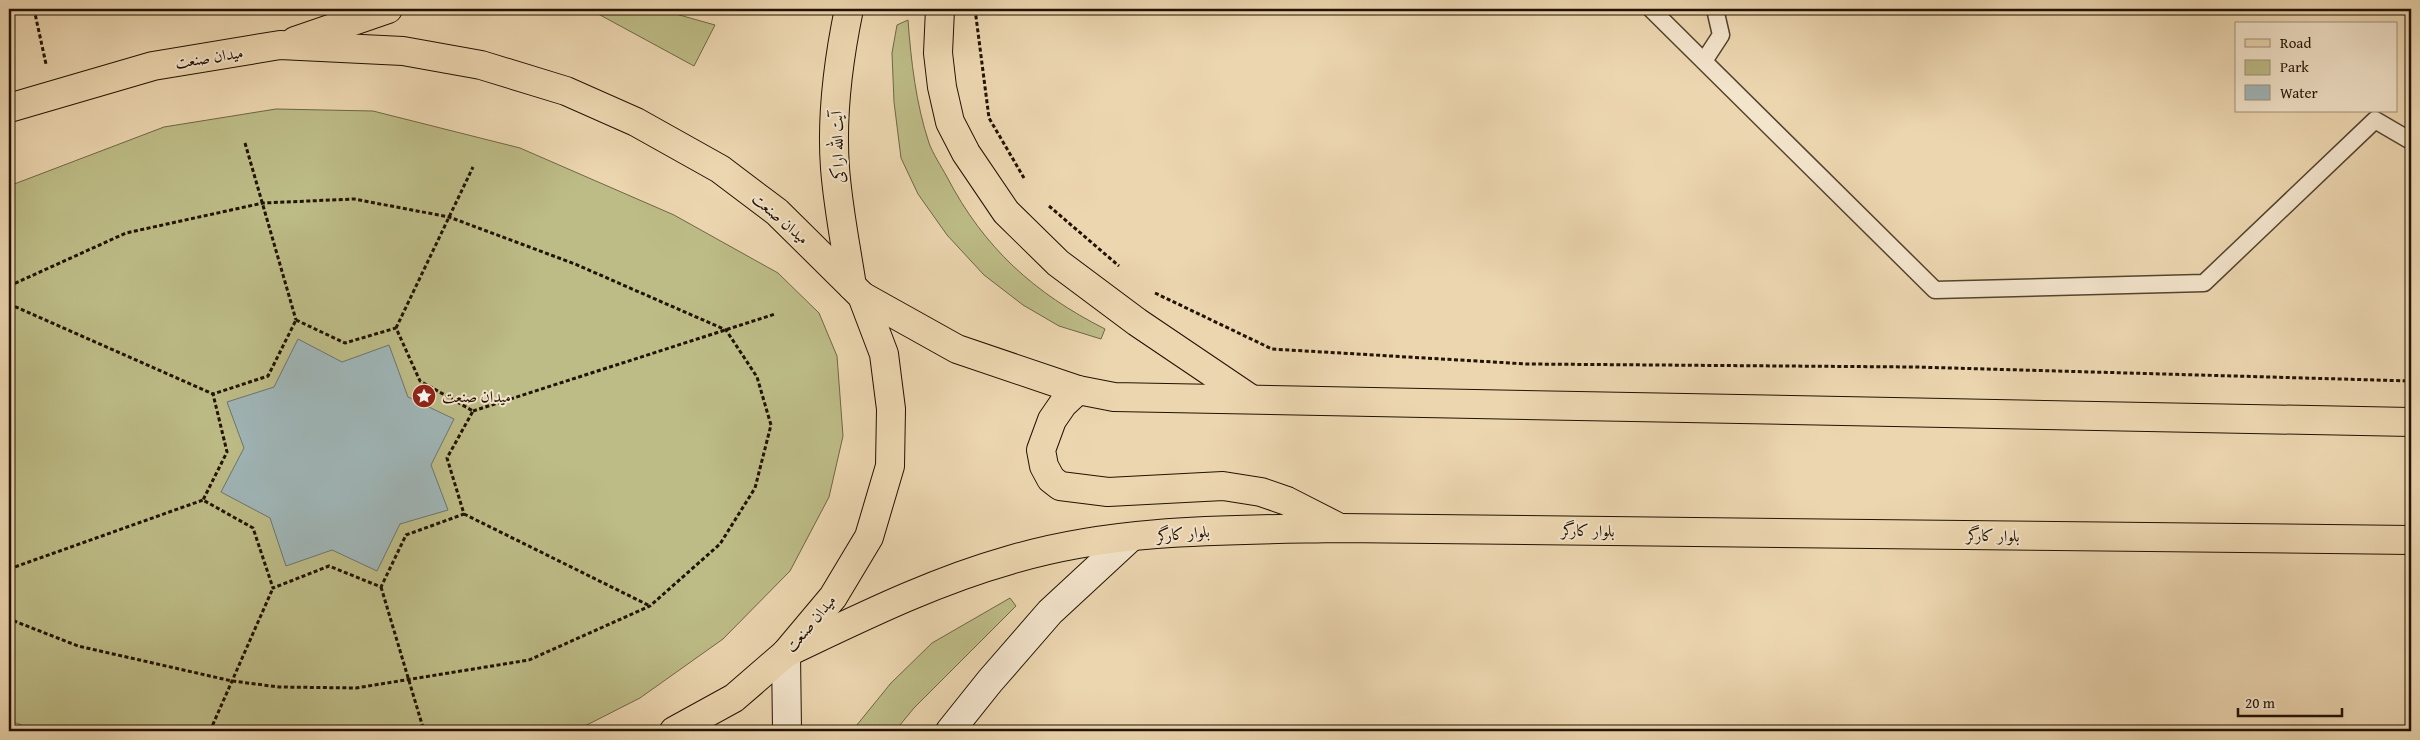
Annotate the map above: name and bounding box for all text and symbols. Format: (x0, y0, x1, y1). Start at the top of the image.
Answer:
legend (2235, 22, 2398, 112)
text: Road (2280, 32, 2311, 53)
street label: میدان صنعت (173, 40, 245, 74)
text: Park (2280, 56, 2309, 77)
text: Water (2280, 82, 2318, 103)
street label: آیت الله اراکی (824, 109, 850, 183)
street label: میدان صنعت (747, 186, 815, 250)
place icon: میدان صنعت (411, 383, 437, 409)
place label: میدان صنعت (442, 384, 511, 408)
street label: بلوار کارگر (1559, 518, 1615, 542)
street label: بلوار کارگر (1153, 519, 1211, 547)
street label: بلوار کارگر (1964, 523, 2020, 547)
street label: میدان صنعت (779, 589, 841, 657)
scale bar (2238, 685, 2341, 717)
text: 20 m (2245, 692, 2276, 713)

